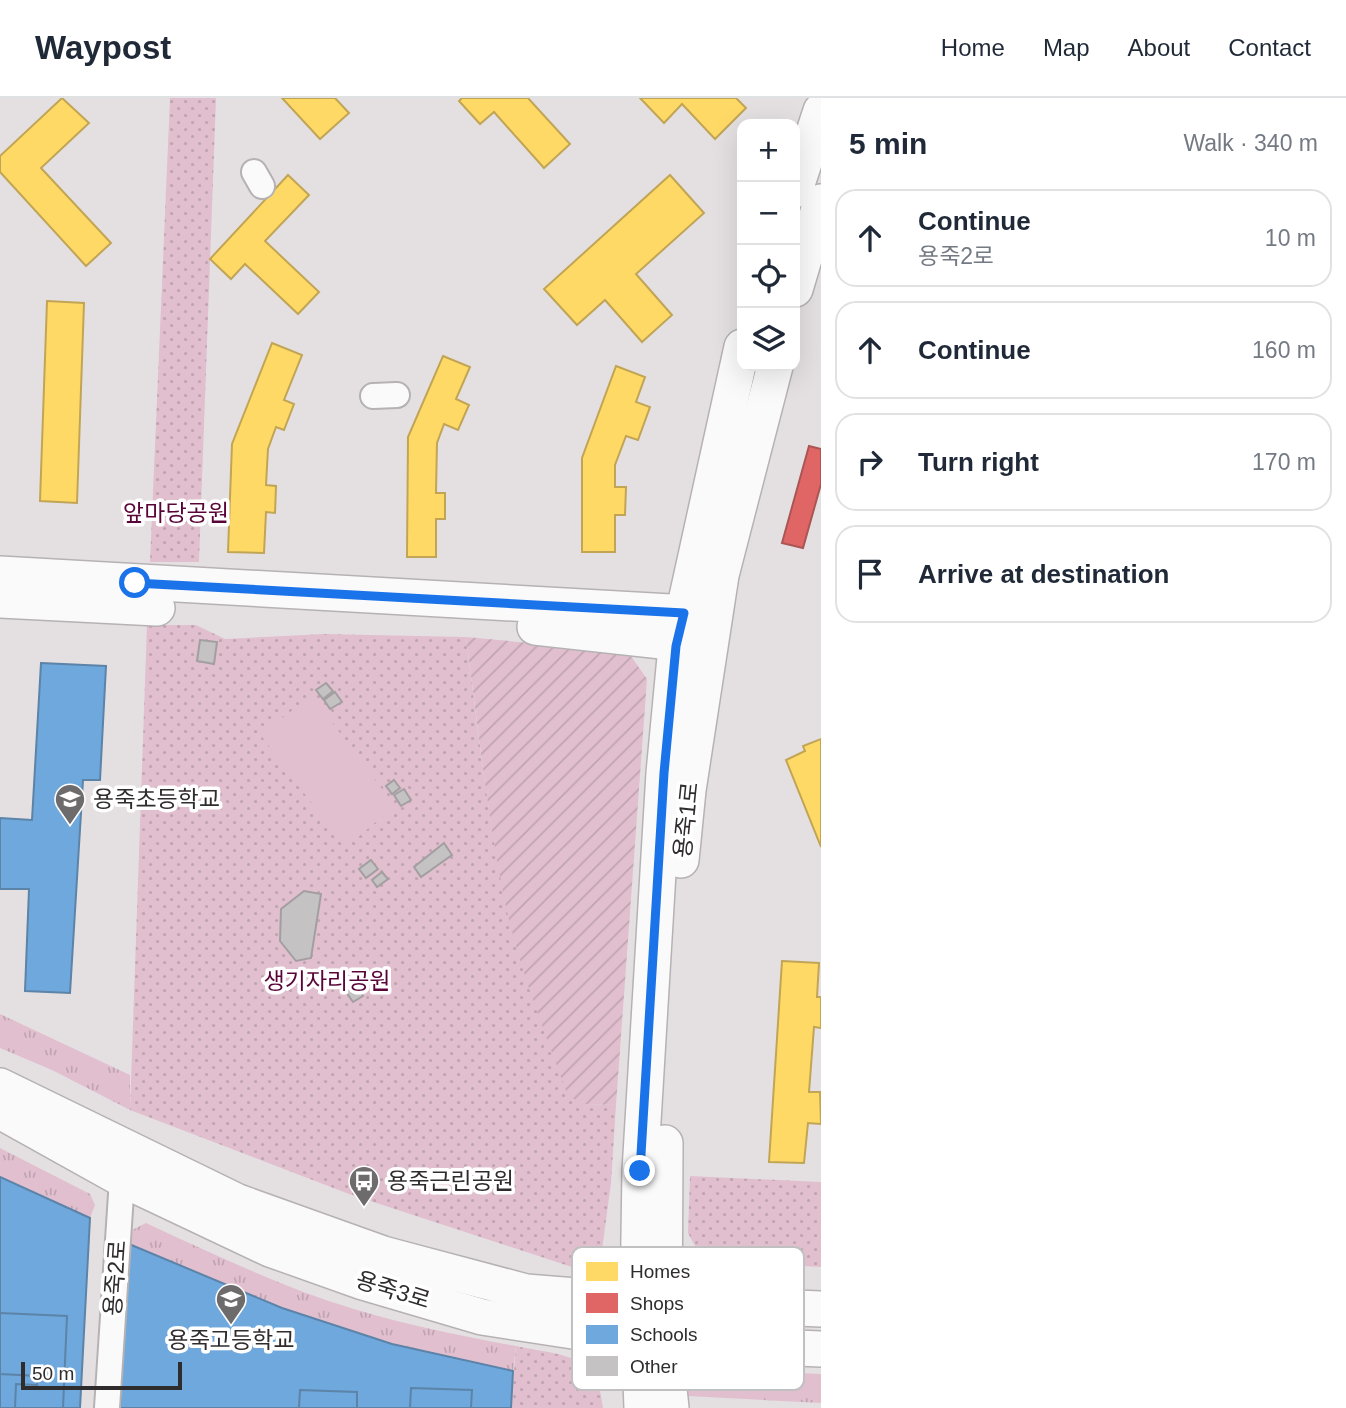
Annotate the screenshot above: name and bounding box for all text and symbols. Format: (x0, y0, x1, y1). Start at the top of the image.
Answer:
text: Waypost (35, 29, 171, 66)
text: Home (941, 34, 1005, 61)
text: Map (1043, 34, 1090, 61)
text: About (1128, 34, 1190, 61)
text: Contact (1228, 34, 1311, 61)
map controls (737, 119, 800, 371)
button: + (737, 119, 800, 182)
text: 5 min (849, 127, 927, 160)
text: Walk · 340 m (1183, 130, 1318, 156)
button: − (737, 182, 800, 245)
text: Continue (918, 206, 1031, 236)
icon: ahead (851, 219, 889, 257)
text: 10 m (1265, 225, 1316, 251)
text: 용죽2로 (918, 243, 994, 269)
button: locate (737, 245, 800, 308)
button: layers (737, 308, 800, 371)
icon: ahead (851, 331, 889, 369)
text: Continue (918, 335, 1031, 365)
text: 160 m (1252, 337, 1316, 363)
icon: right (851, 443, 889, 481)
text: Turn right (918, 447, 1039, 477)
text: 170 m (1252, 449, 1316, 475)
park label: 앞마당공원 (123, 500, 229, 526)
icon: arrive (851, 555, 889, 593)
text: Arrive at destination (918, 559, 1169, 589)
route start (119, 567, 150, 598)
street label: 용죽1로 (669, 781, 703, 859)
school or university icon: 용죽초등학교 (53, 782, 87, 826)
place label: 용죽초등학교 (93, 786, 220, 812)
park label: 생기자리공원 (264, 968, 390, 994)
route end (624, 1155, 655, 1186)
bus stop icon: 용죽근린공원 (347, 1164, 381, 1208)
place label: 용죽근린공원 (387, 1168, 514, 1194)
street label: 용죽2로 (99, 1239, 131, 1317)
legend (572, 1247, 804, 1390)
text: Homes (630, 1261, 690, 1282)
street label: 용죽3로 (353, 1266, 433, 1314)
school or university icon: 용죽고등학교 (214, 1282, 248, 1326)
text: Shops (630, 1293, 684, 1314)
text: Schools (630, 1324, 698, 1345)
place label: 용죽고등학교 (168, 1327, 294, 1353)
text: Other (630, 1356, 678, 1377)
scale bar (21, 1359, 182, 1391)
text: 50 m (32, 1363, 74, 1384)

